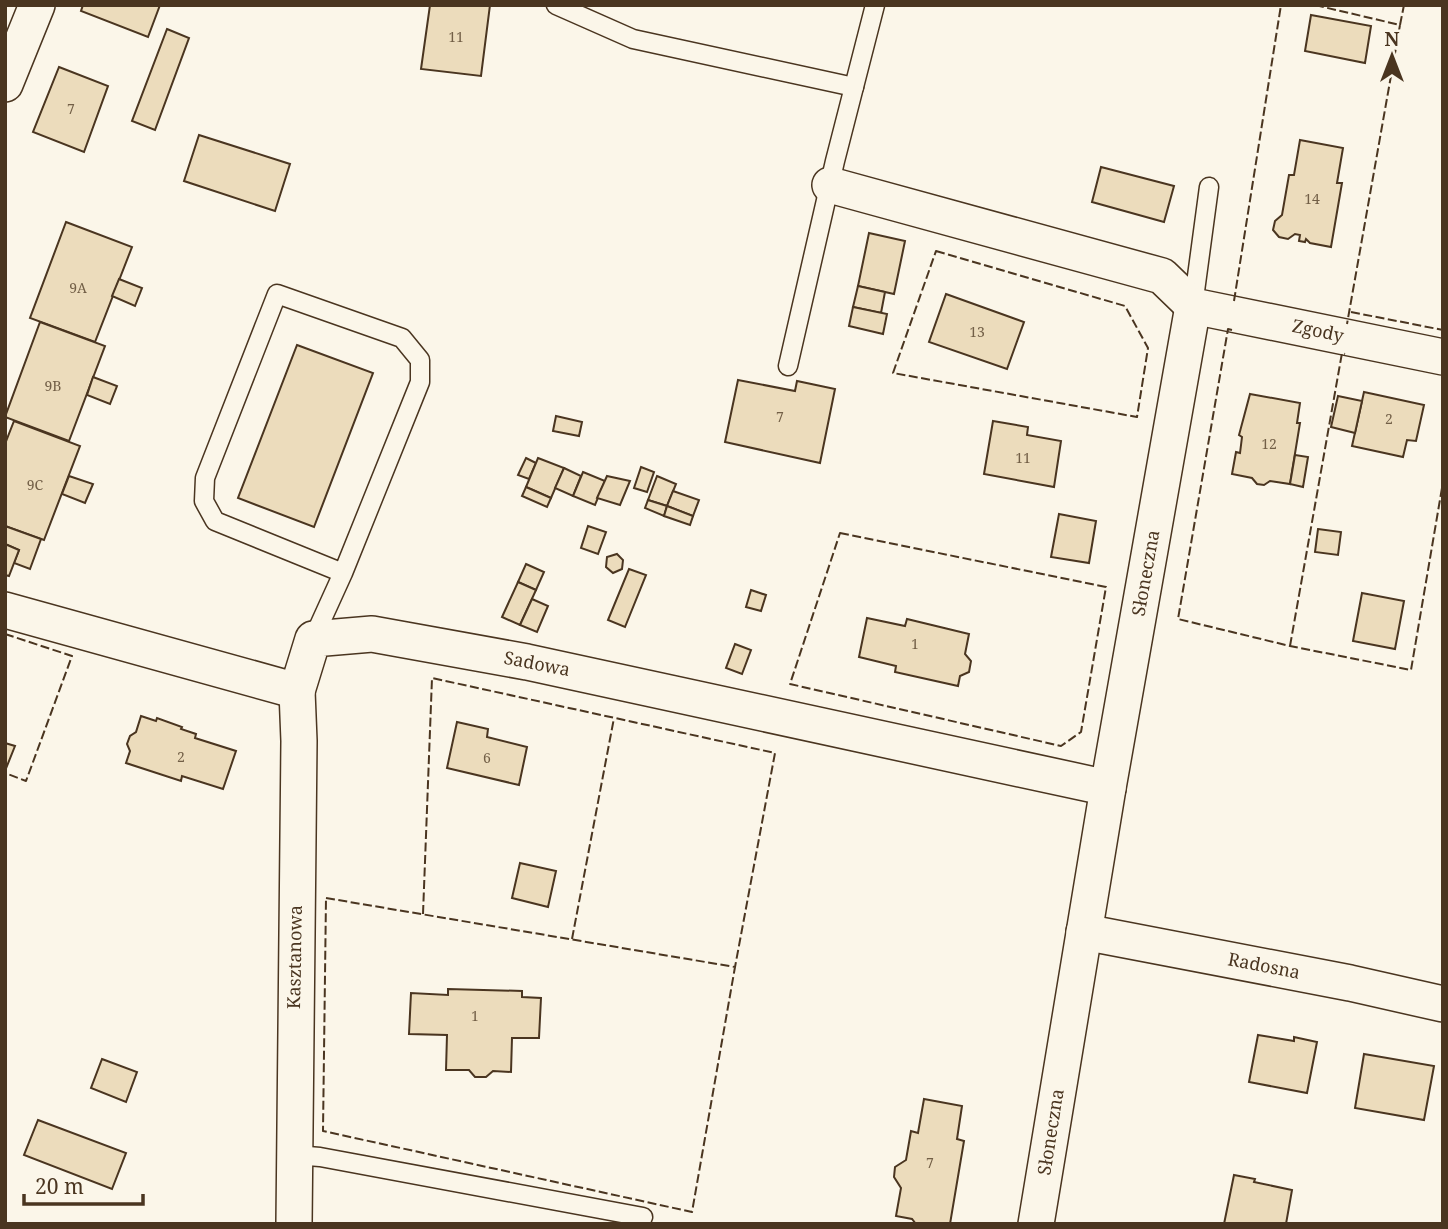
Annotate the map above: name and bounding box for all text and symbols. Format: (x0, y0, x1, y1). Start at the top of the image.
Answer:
north arrow (1357, 21, 1427, 91)
text: N (1385, 26, 1400, 52)
house number: 11 (448, 27, 464, 46)
house number: 7 (67, 99, 75, 118)
house number: 14 (1304, 189, 1320, 208)
house number: 9A (69, 278, 87, 297)
street label: Zgody (1290, 313, 1347, 347)
house number: 13 (969, 322, 985, 341)
house number: 9B (45, 376, 61, 395)
house number: 7 (776, 407, 784, 426)
house number: 2 (1385, 409, 1393, 428)
house number: 12 (1261, 434, 1277, 453)
house number: 11 (1015, 448, 1031, 467)
house number: 9C (27, 475, 44, 494)
street label: Słoneczna (1126, 528, 1164, 618)
house number: 1 (911, 634, 919, 653)
street label: Sadowa (502, 645, 572, 681)
house number: 2 (177, 747, 185, 766)
house number: 6 (483, 748, 491, 767)
street label: Kasztanowa (281, 905, 307, 1009)
street label: Radosna (1226, 946, 1302, 984)
house number: 1 (471, 1006, 479, 1025)
street label: Słoneczna (1031, 1087, 1069, 1177)
house number: 7 (926, 1153, 934, 1172)
scale bar (24, 1162, 144, 1206)
text: 20 m (35, 1172, 84, 1200)

